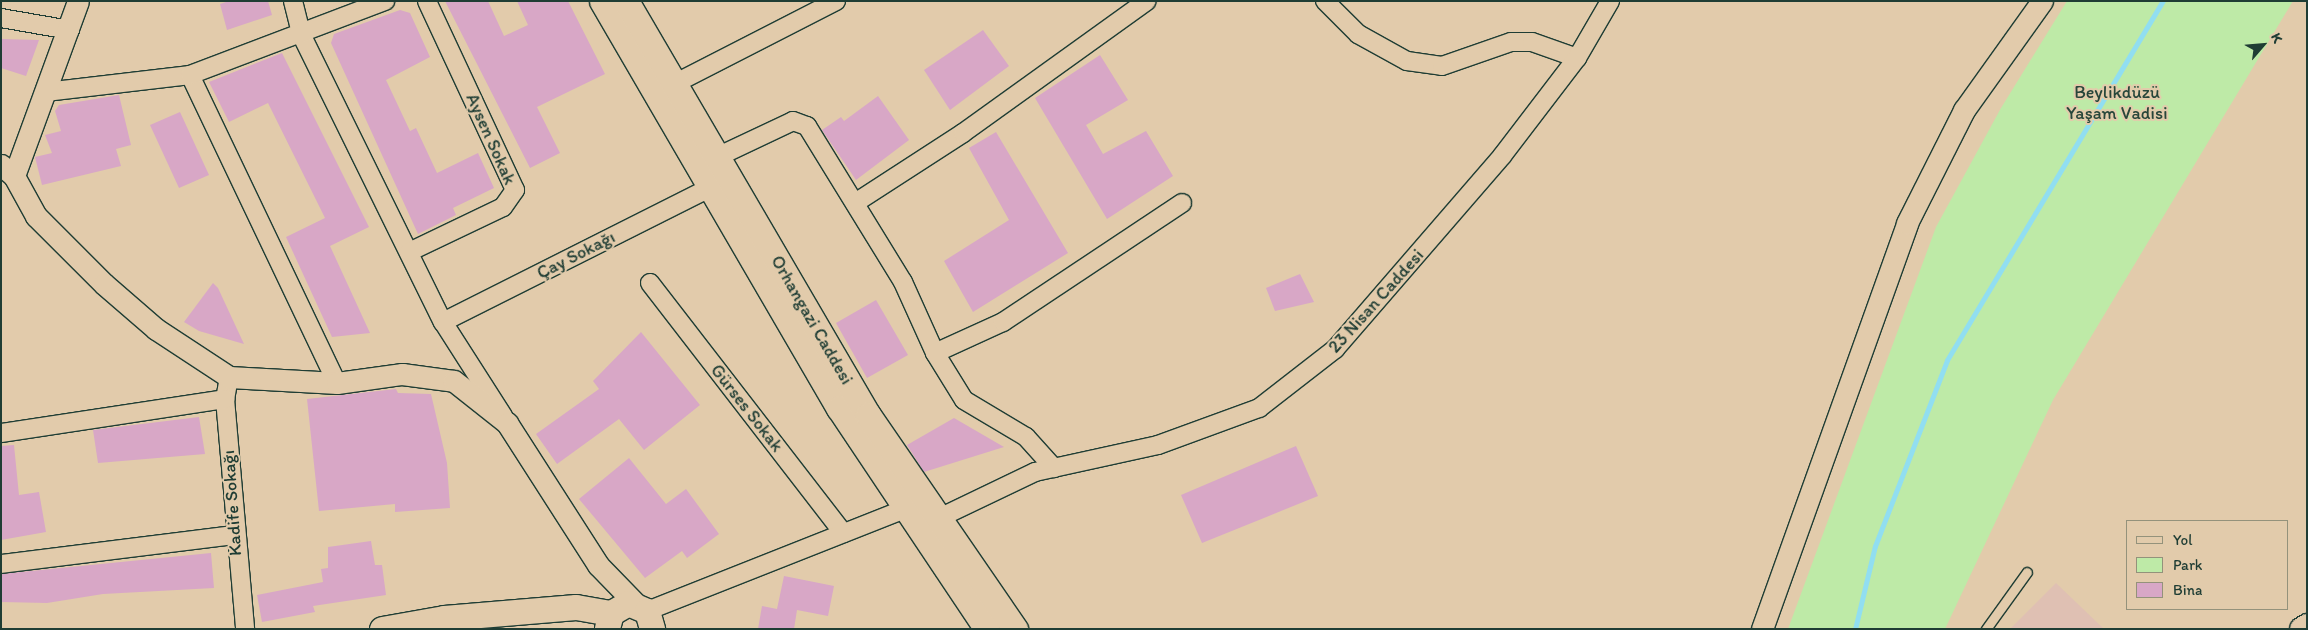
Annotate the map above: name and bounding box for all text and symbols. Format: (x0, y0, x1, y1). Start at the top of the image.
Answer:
north arrow (2238, 20, 2288, 70)
text: K (2267, 30, 2286, 46)
park label: Beylikdüzü Yaşam Vadisi (2067, 82, 2167, 125)
street label: Aysen Sokak (461, 90, 521, 188)
street label: Çay Sokağı (533, 226, 619, 284)
street label: 23 Nisan Caddesi (1324, 245, 1428, 357)
street label: Orhangazi Caddesi (766, 252, 858, 388)
street label: Gürses Sokak (706, 360, 788, 456)
street label: Kadife Sokağı (218, 449, 246, 557)
legend (2126, 520, 2288, 610)
text: Yol (2173, 531, 2192, 549)
text: Park (2173, 556, 2203, 574)
text: Bina (2173, 581, 2202, 599)

